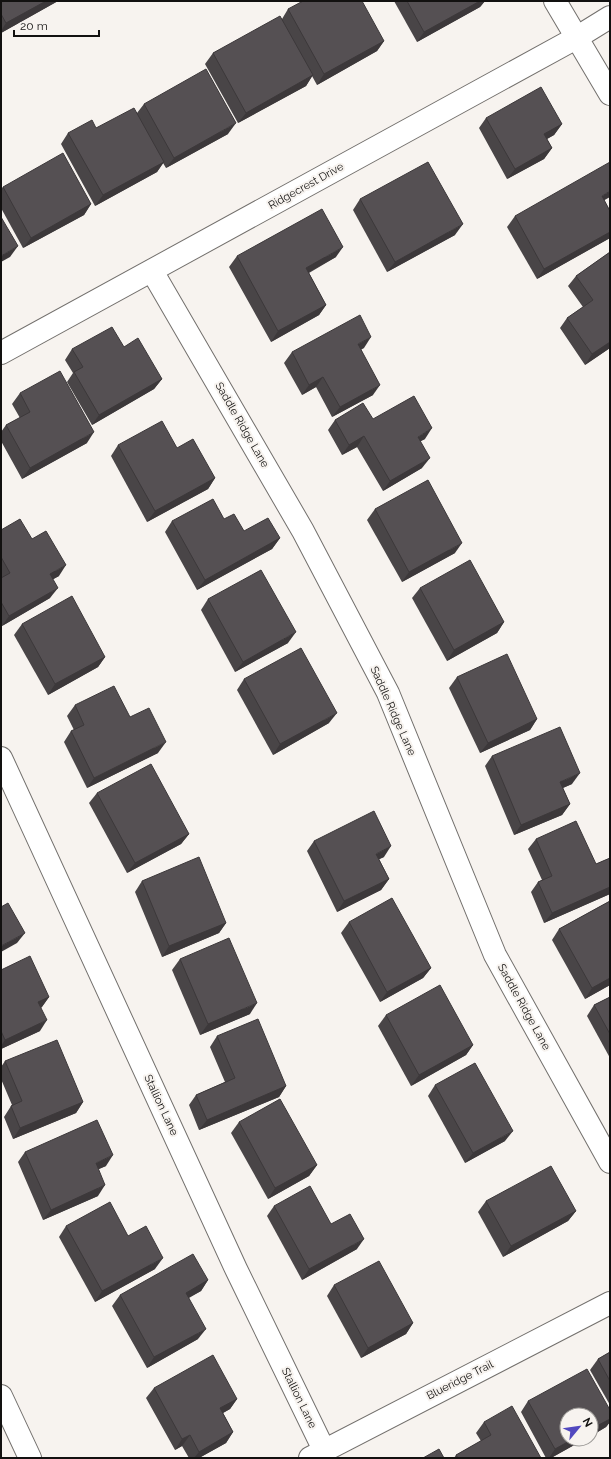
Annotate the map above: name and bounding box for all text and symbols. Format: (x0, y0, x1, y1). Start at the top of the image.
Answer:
scale bar (14, 12, 99, 38)
text: 20 m (20, 19, 48, 33)
street label: Ridgecrest Drive (266, 160, 346, 212)
street label: Saddle Ridge Lane (212, 380, 272, 470)
street label: Saddle Ridge Lane (367, 664, 419, 758)
street label: Saddle Ridge Lane (495, 962, 553, 1053)
street label: Stallion Lane (141, 1072, 181, 1138)
street label: Blueridge Trail (424, 1358, 496, 1402)
street label: Stallion Lane (279, 1366, 319, 1431)
north arrow (559, 1407, 599, 1447)
text: N (580, 1416, 595, 1429)

